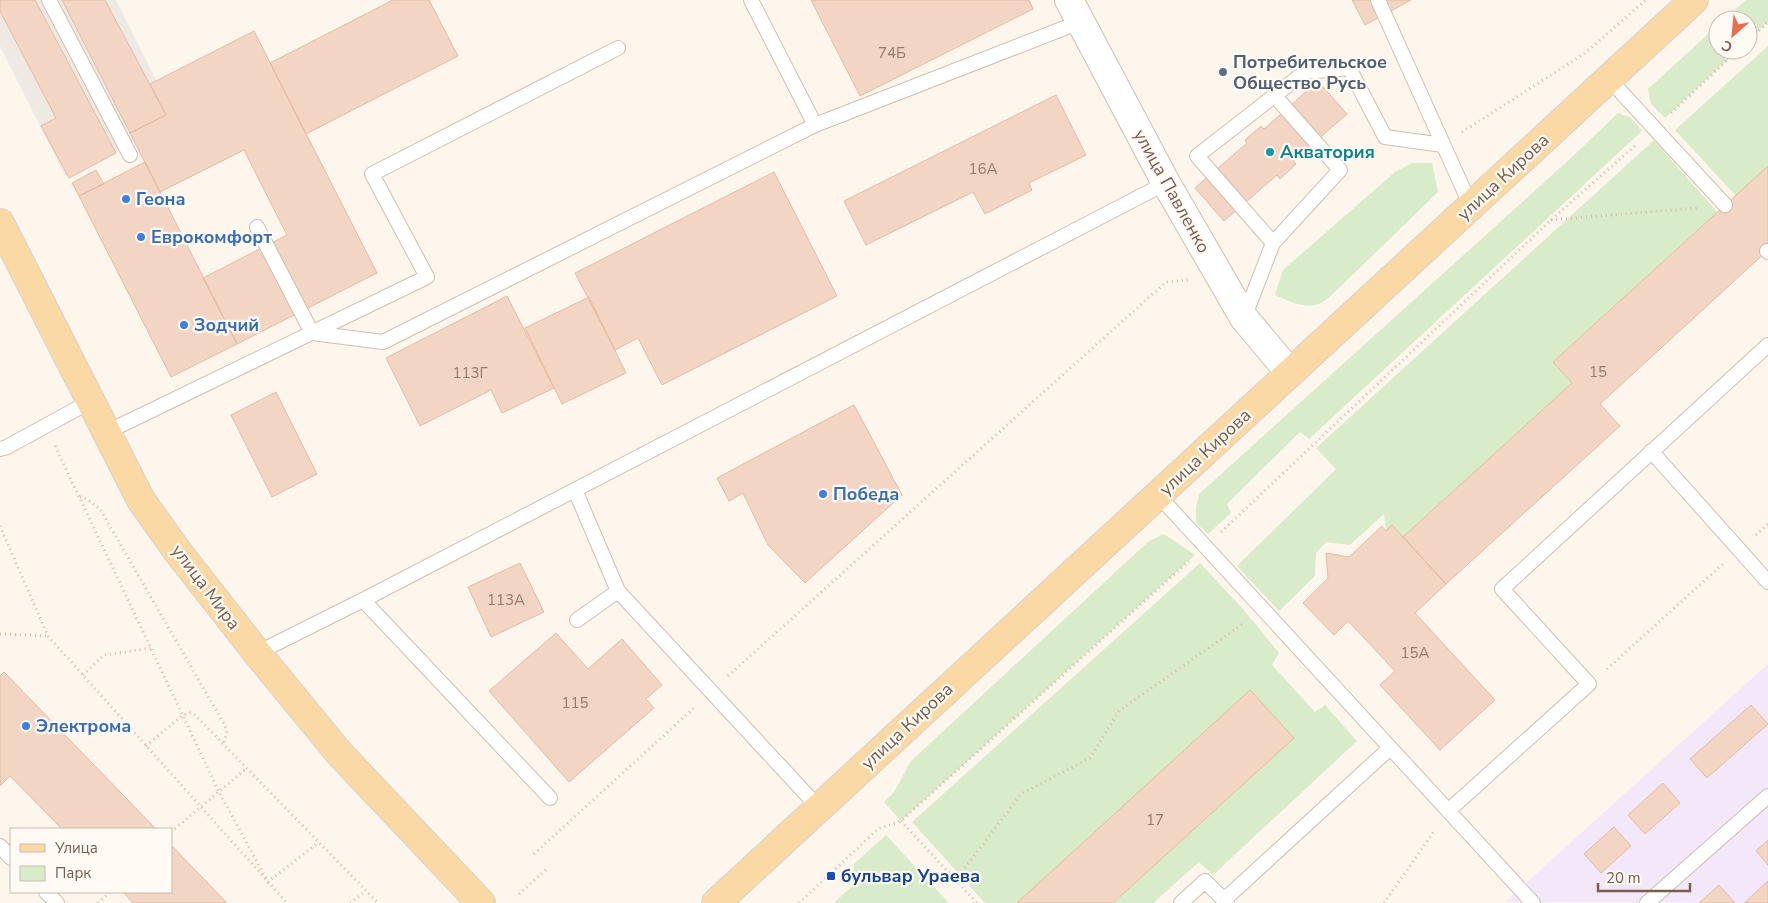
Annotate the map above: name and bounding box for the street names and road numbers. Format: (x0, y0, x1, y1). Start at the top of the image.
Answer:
street label: улица Павленко (1128, 125, 1216, 257)
street label: улица Кирова (1452, 128, 1554, 226)
street label: улица Кирова (1154, 403, 1256, 501)
street label: улица Мира (166, 539, 246, 635)
street label: улица Кирова (856, 677, 958, 775)

